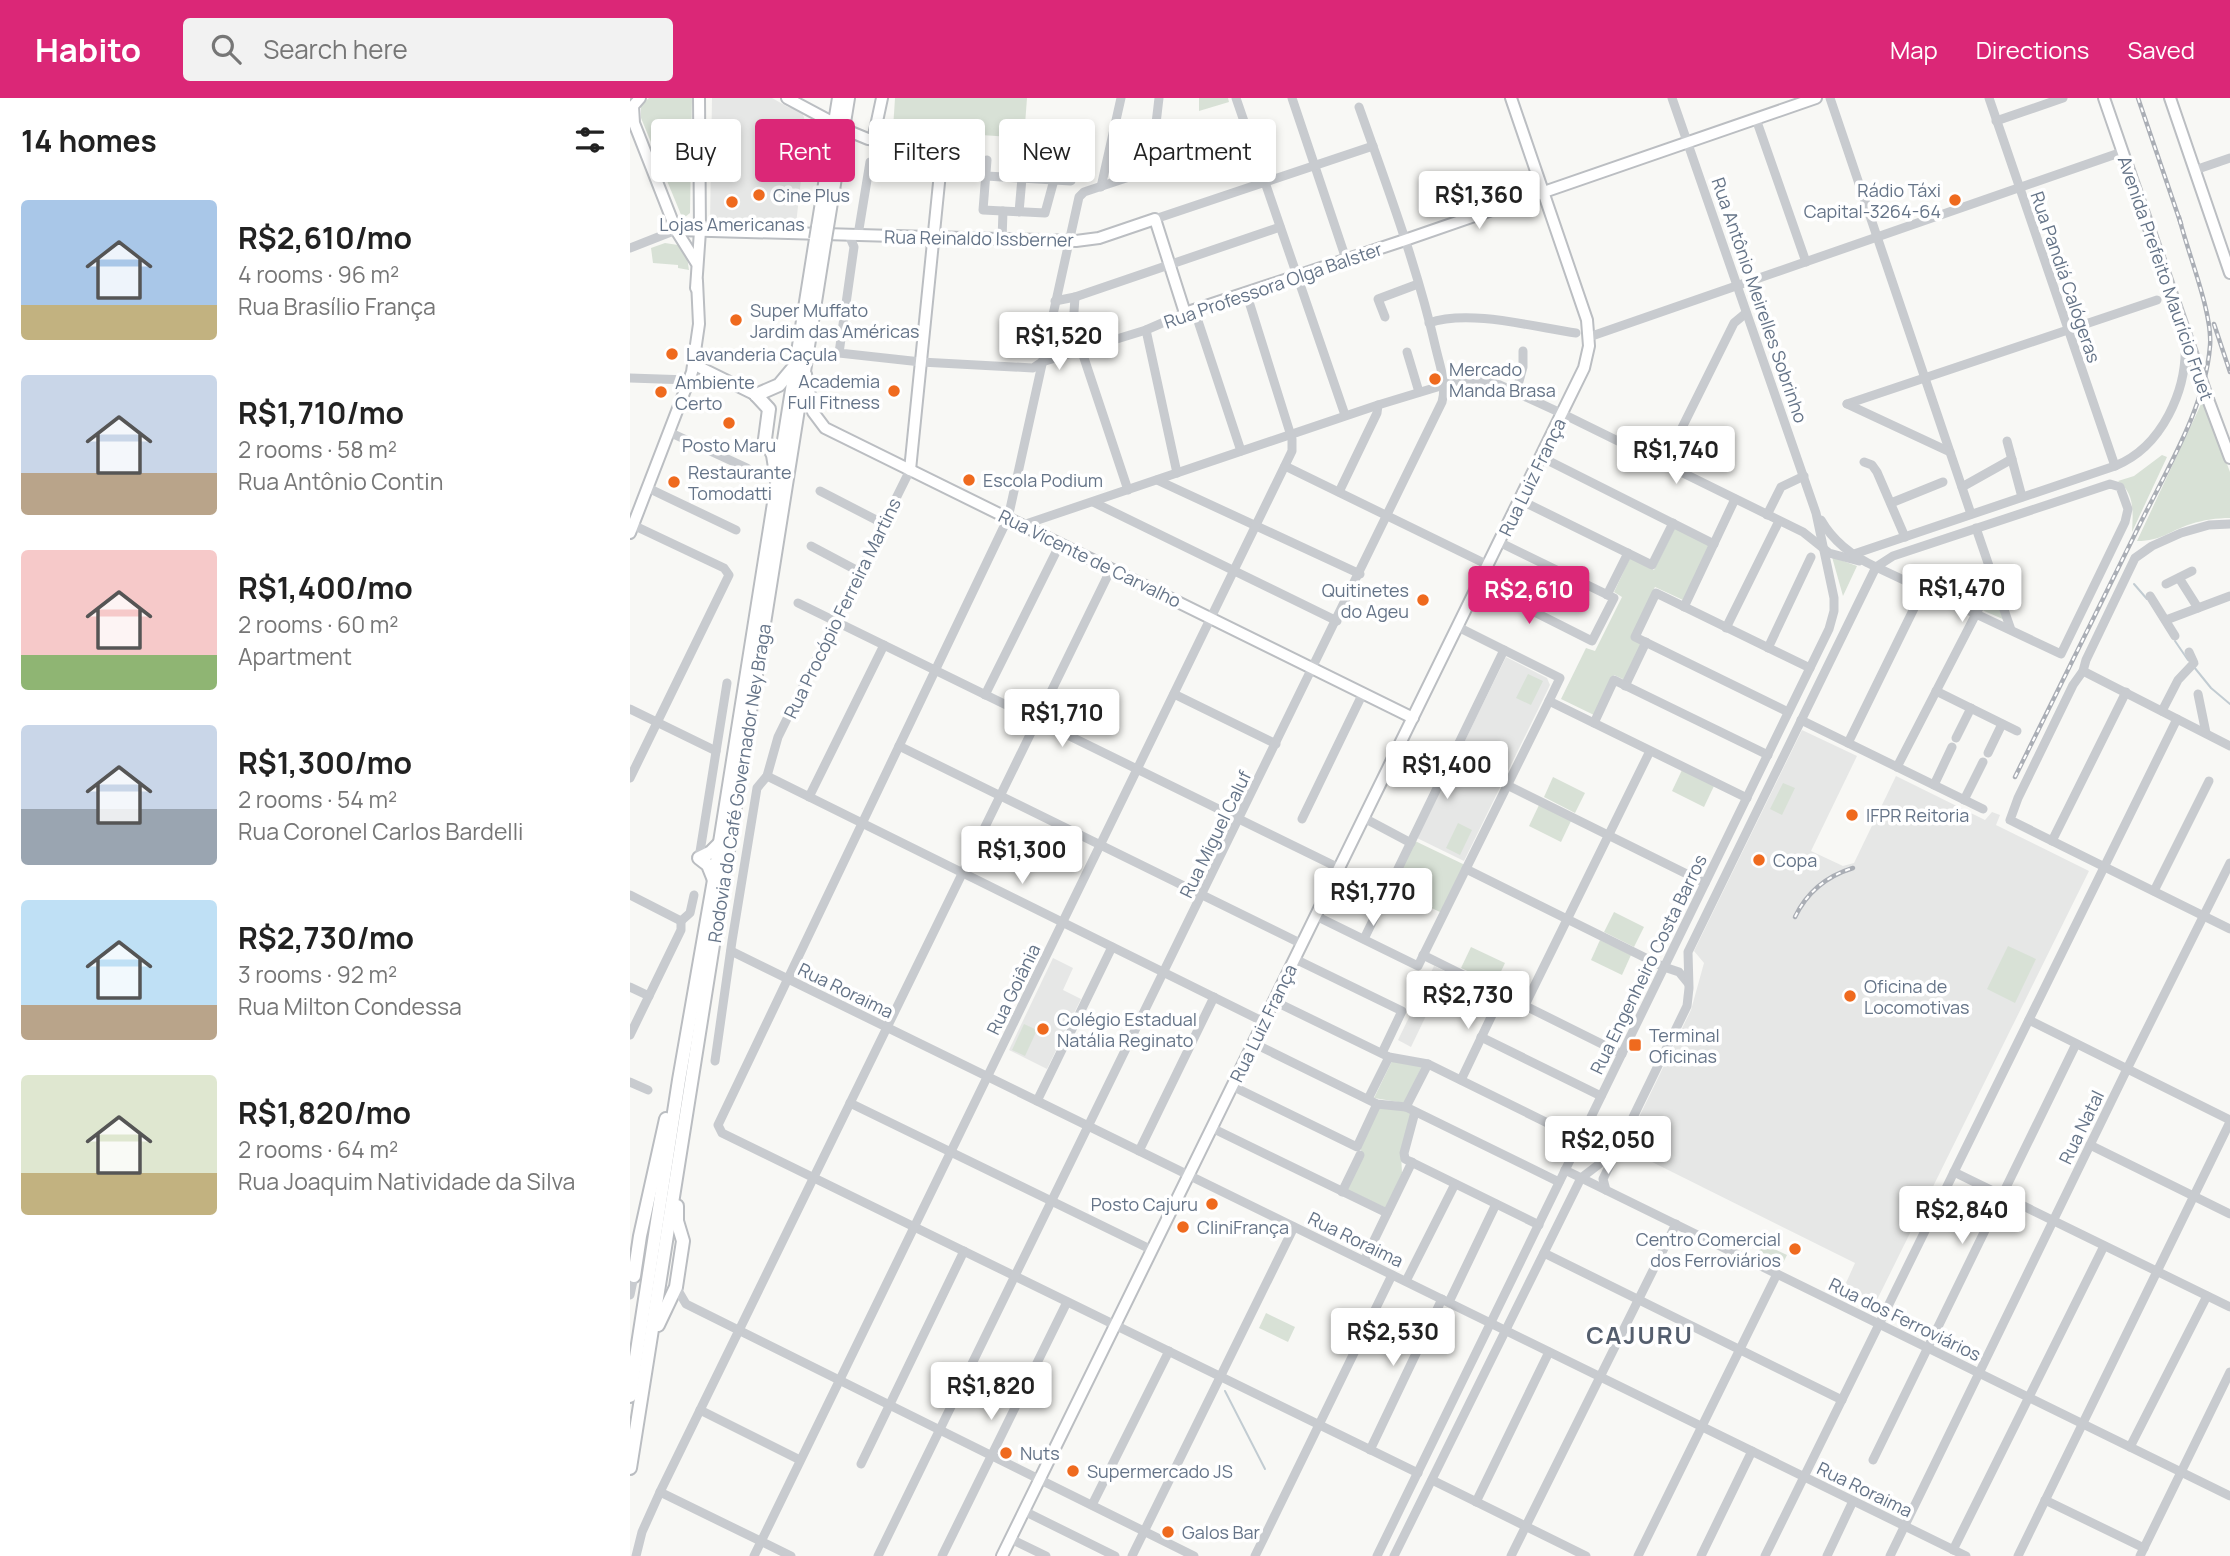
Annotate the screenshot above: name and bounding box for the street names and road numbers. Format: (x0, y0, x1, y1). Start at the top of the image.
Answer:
street label: Avenida Prefeito Maurício Fruet (2113, 153, 2219, 403)
street label: Rua Antônio Meirelles Sobrinho (1707, 174, 1813, 426)
street label: Rua Pandiá Calógeras (2025, 188, 2107, 366)
street label: Rua Reinaldo Issberner (884, 224, 1075, 252)
street label: Rua Professora Olga Balster (1161, 236, 1386, 334)
street label: Rua Luiz França (1493, 414, 1571, 540)
street label: Rua Procópio Ferreira Martins (778, 494, 906, 722)
street label: Rua Vicente de Carvalho (995, 503, 1185, 613)
street label: Rodovia do Café Governador Ney Braga (702, 622, 776, 944)
street label: Rua Miguel Caluf (1174, 766, 1256, 902)
street label: Rua Engenheiro Costa Barros (1584, 850, 1712, 1078)
street label: Rua Goiânia (981, 940, 1045, 1038)
street label: Rua Roraima (794, 957, 898, 1023)
street label: Rua Luiz França (1224, 960, 1302, 1086)
street label: Rua Natal (2053, 1086, 2109, 1168)
street label: Rua Roraima (1304, 1206, 1408, 1272)
street label: Rua dos Ferroviários (1825, 1272, 1985, 1366)
street label: Rua Roraima (1813, 1456, 1917, 1522)

